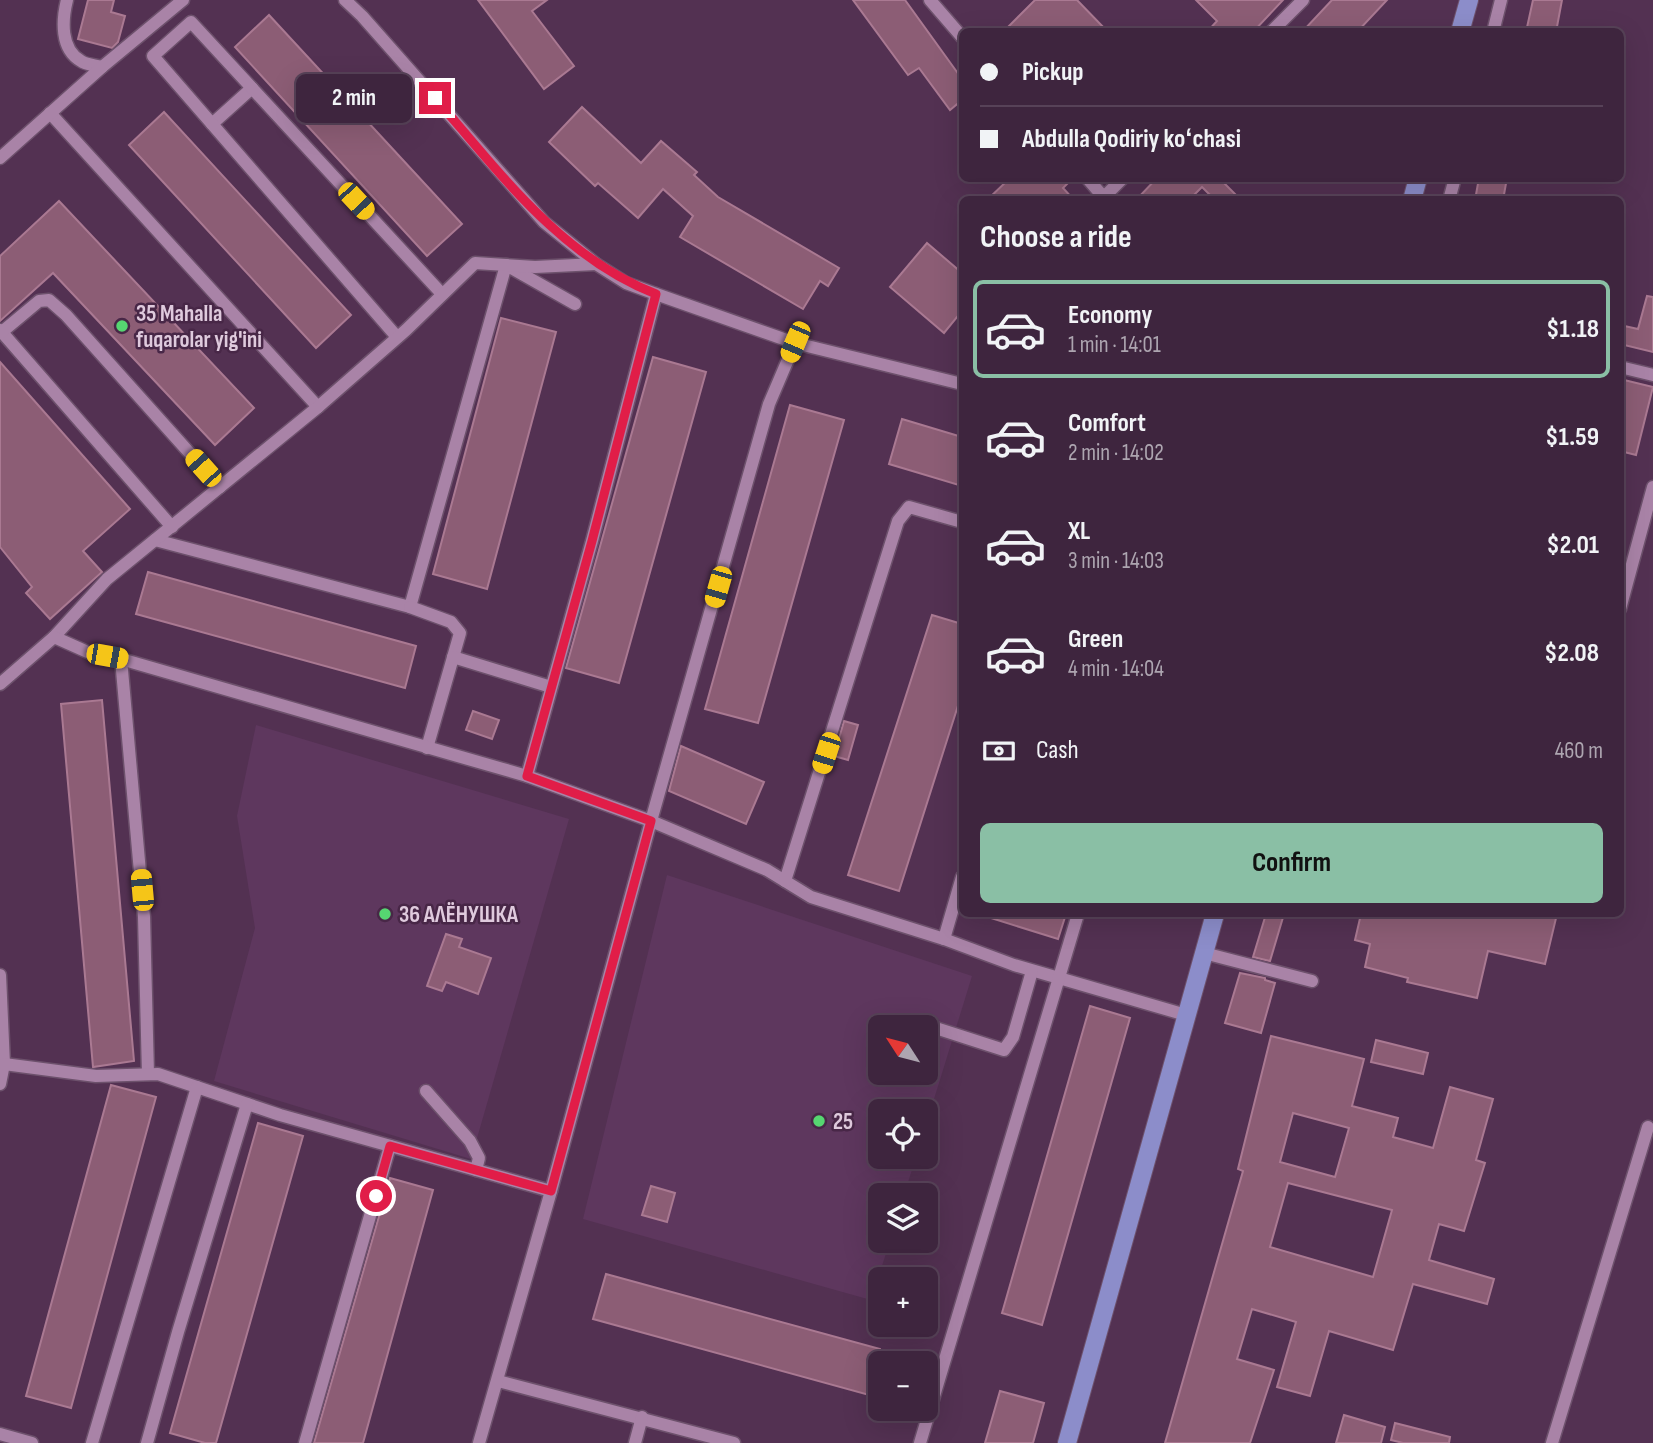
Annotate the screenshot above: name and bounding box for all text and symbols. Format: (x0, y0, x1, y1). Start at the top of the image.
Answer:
text: Pickup (1022, 57, 1084, 88)
callout: 2 min (295, 74, 410, 122)
route end (419, 82, 451, 114)
text: 2 min (332, 84, 376, 112)
text: Abdulla Qodiriy koʻchasi (1022, 124, 1241, 155)
car (334, 178, 379, 224)
text: Choose a ride (980, 218, 1132, 257)
icon: car (984, 298, 1047, 361)
place label: 35 Mahalla fuqarolar yig'ini (136, 300, 262, 354)
text: Economy (1068, 300, 1152, 331)
text: $1.18 (1546, 314, 1599, 345)
marker: 35 Mahalla fuqarolar yig'ini (114, 318, 130, 334)
car (778, 319, 813, 365)
text: 1 min · 14:01 (1068, 331, 1161, 359)
icon: car (984, 406, 1047, 469)
text: Comfort (1068, 408, 1146, 439)
text: $1.59 (1545, 422, 1599, 453)
text: 2 min · 14:02 (1068, 439, 1164, 467)
car (182, 445, 225, 491)
icon: car (984, 514, 1047, 577)
text: XL (1068, 516, 1090, 547)
text: $2.01 (1546, 530, 1599, 561)
text: 3 min · 14:03 (1068, 547, 1164, 575)
car (703, 564, 734, 610)
icon: car (984, 622, 1047, 685)
text: Green (1068, 624, 1123, 655)
text: $2.08 (1544, 638, 1599, 669)
car (85, 642, 130, 670)
text: 4 min · 14:04 (1068, 655, 1164, 683)
car (810, 730, 843, 776)
icon: cash (980, 732, 1018, 770)
text: Cash (1036, 735, 1079, 766)
text: 460 m (1555, 737, 1603, 765)
button: Confirm (980, 823, 1603, 903)
car (130, 868, 155, 912)
place label: 36 АЛЁНУШКА (399, 901, 519, 929)
marker: 36 АЛЁНУШКА (377, 906, 393, 922)
north arrow (868, 1015, 938, 1085)
map controls (868, 1015, 938, 1421)
button: locate (868, 1099, 938, 1169)
place label: 25 (833, 1108, 853, 1136)
marker: 25 (811, 1113, 827, 1129)
route start (360, 1180, 392, 1212)
button: layers (868, 1183, 938, 1253)
button: + (868, 1267, 938, 1337)
button: − (868, 1351, 938, 1421)

